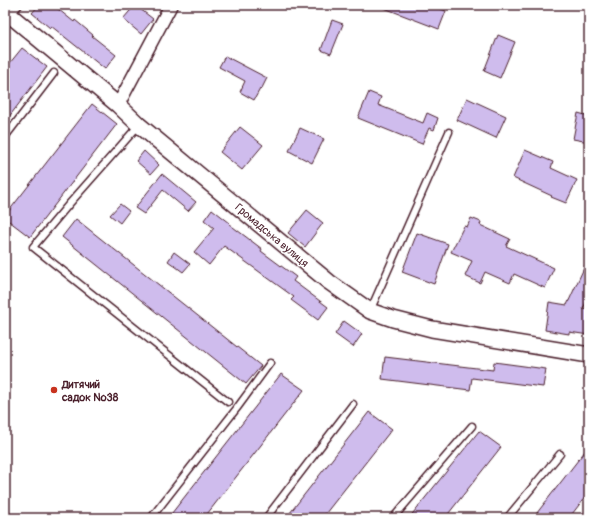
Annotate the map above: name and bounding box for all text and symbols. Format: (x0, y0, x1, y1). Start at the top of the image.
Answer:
street label: Громадська вулиця (232, 201, 311, 270)
place label: Дитячий садок №38 (61, 378, 119, 404)
marker: Дитячий садок №38 (49, 385, 59, 395)

